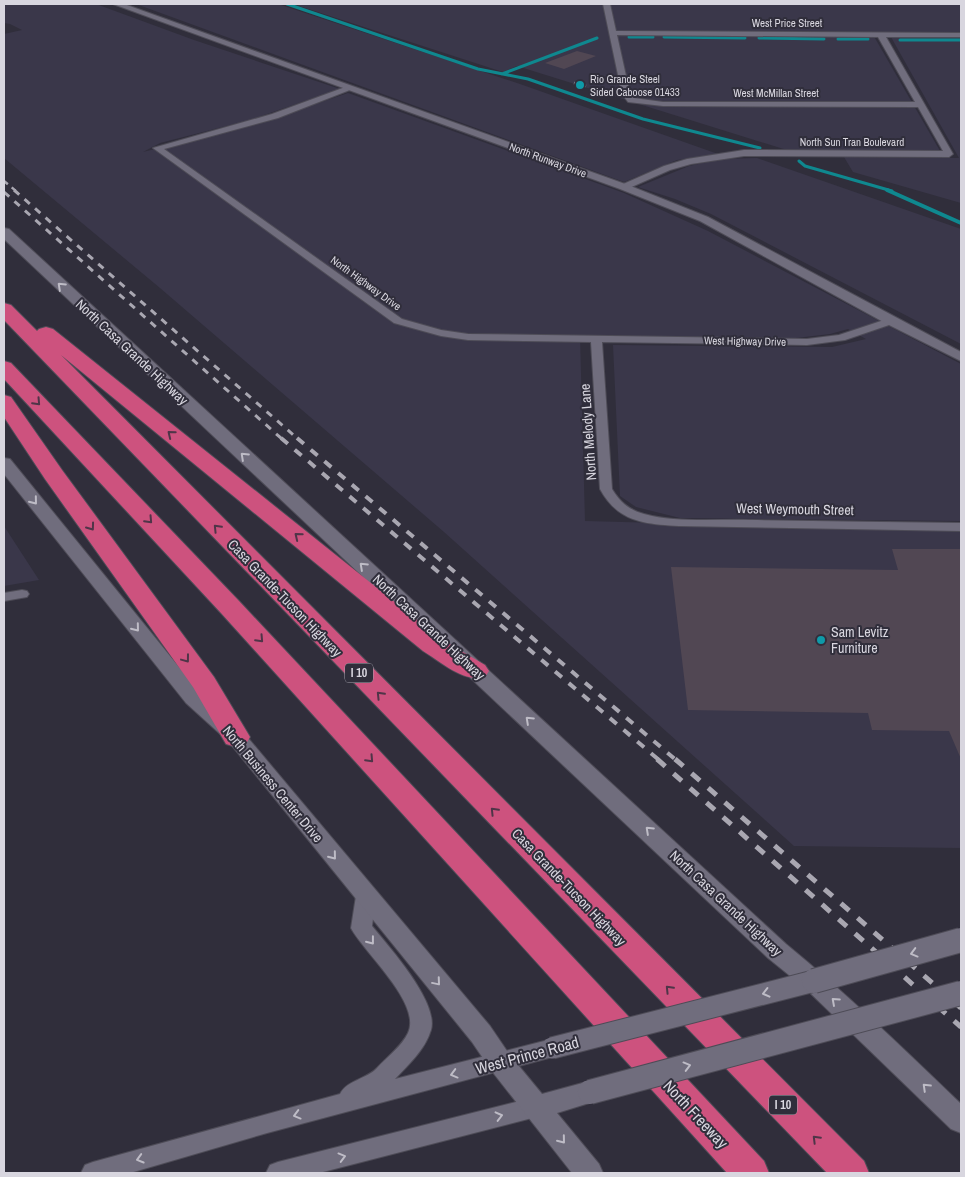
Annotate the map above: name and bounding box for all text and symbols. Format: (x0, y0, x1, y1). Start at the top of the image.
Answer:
street label: West Price Street (752, 16, 823, 30)
place label: Rio Grande Steel Sided Caboose 01433 (590, 72, 680, 99)
marker: Rio Grande Steel Sided Caboose 01433 (574, 79, 586, 91)
street label: West McMillan Street (733, 86, 819, 100)
street label: North Sun Tran Boulevard (800, 135, 904, 149)
street label: North Runway Drive (507, 140, 589, 180)
street label: North Highway Drive (328, 253, 404, 313)
one-way arrow (58, 283, 67, 292)
street label: North Casa Grande Highway (72, 295, 192, 409)
street label: West Highway Drive (704, 333, 786, 349)
street label: North Melody Lane (576, 383, 600, 481)
one-way arrow (31, 396, 40, 405)
one-way arrow (168, 432, 177, 440)
one-way arrow (241, 453, 250, 462)
one-way arrow (29, 495, 37, 504)
street label: West Weymouth Street (736, 499, 854, 519)
one-way arrow (143, 515, 152, 524)
one-way arrow (85, 521, 94, 531)
one-way arrow (214, 525, 223, 534)
one-way arrow (294, 533, 303, 542)
street label: Casa Grande-Tucson Highway (224, 535, 346, 661)
one-way arrow (360, 563, 369, 572)
street label: North Casa Grande Highway (369, 570, 489, 684)
one-way arrow (131, 622, 140, 631)
place label: Sam Levitz Furniture (831, 623, 889, 657)
one-way arrow (254, 633, 263, 642)
marker: Sam Levitz Furniture (815, 634, 827, 646)
one-way arrow (181, 653, 189, 662)
road number: I 10 (345, 664, 373, 682)
one-way arrow (377, 691, 386, 700)
one-way arrow (526, 717, 535, 726)
street label: North Business Center Drive (219, 722, 327, 846)
one-way arrow (364, 753, 373, 762)
one-way arrow (491, 807, 500, 816)
street label: Casa Grande-Tucson Highway (508, 824, 630, 950)
one-way arrow (645, 827, 654, 836)
street label: North Casa Grande Highway (666, 846, 786, 960)
one-way arrow (328, 851, 337, 860)
one-way arrow (365, 935, 373, 944)
one-way arrow (910, 947, 919, 958)
one-way arrow (431, 976, 440, 985)
one-way arrow (666, 986, 675, 995)
one-way arrow (763, 988, 771, 998)
one-way arrow (831, 997, 840, 1006)
street label: West Prince Road (473, 1031, 581, 1079)
one-way arrow (683, 1061, 691, 1071)
one-way arrow (451, 1069, 459, 1079)
street label: North Freeway (659, 1075, 734, 1153)
one-way arrow (923, 1084, 932, 1093)
road number: I 10 (769, 1096, 797, 1114)
one-way arrow (292, 1109, 301, 1120)
one-way arrow (495, 1111, 504, 1122)
one-way arrow (557, 1134, 565, 1143)
one-way arrow (813, 1135, 822, 1144)
one-way arrow (337, 1152, 345, 1162)
one-way arrow (136, 1153, 145, 1164)

